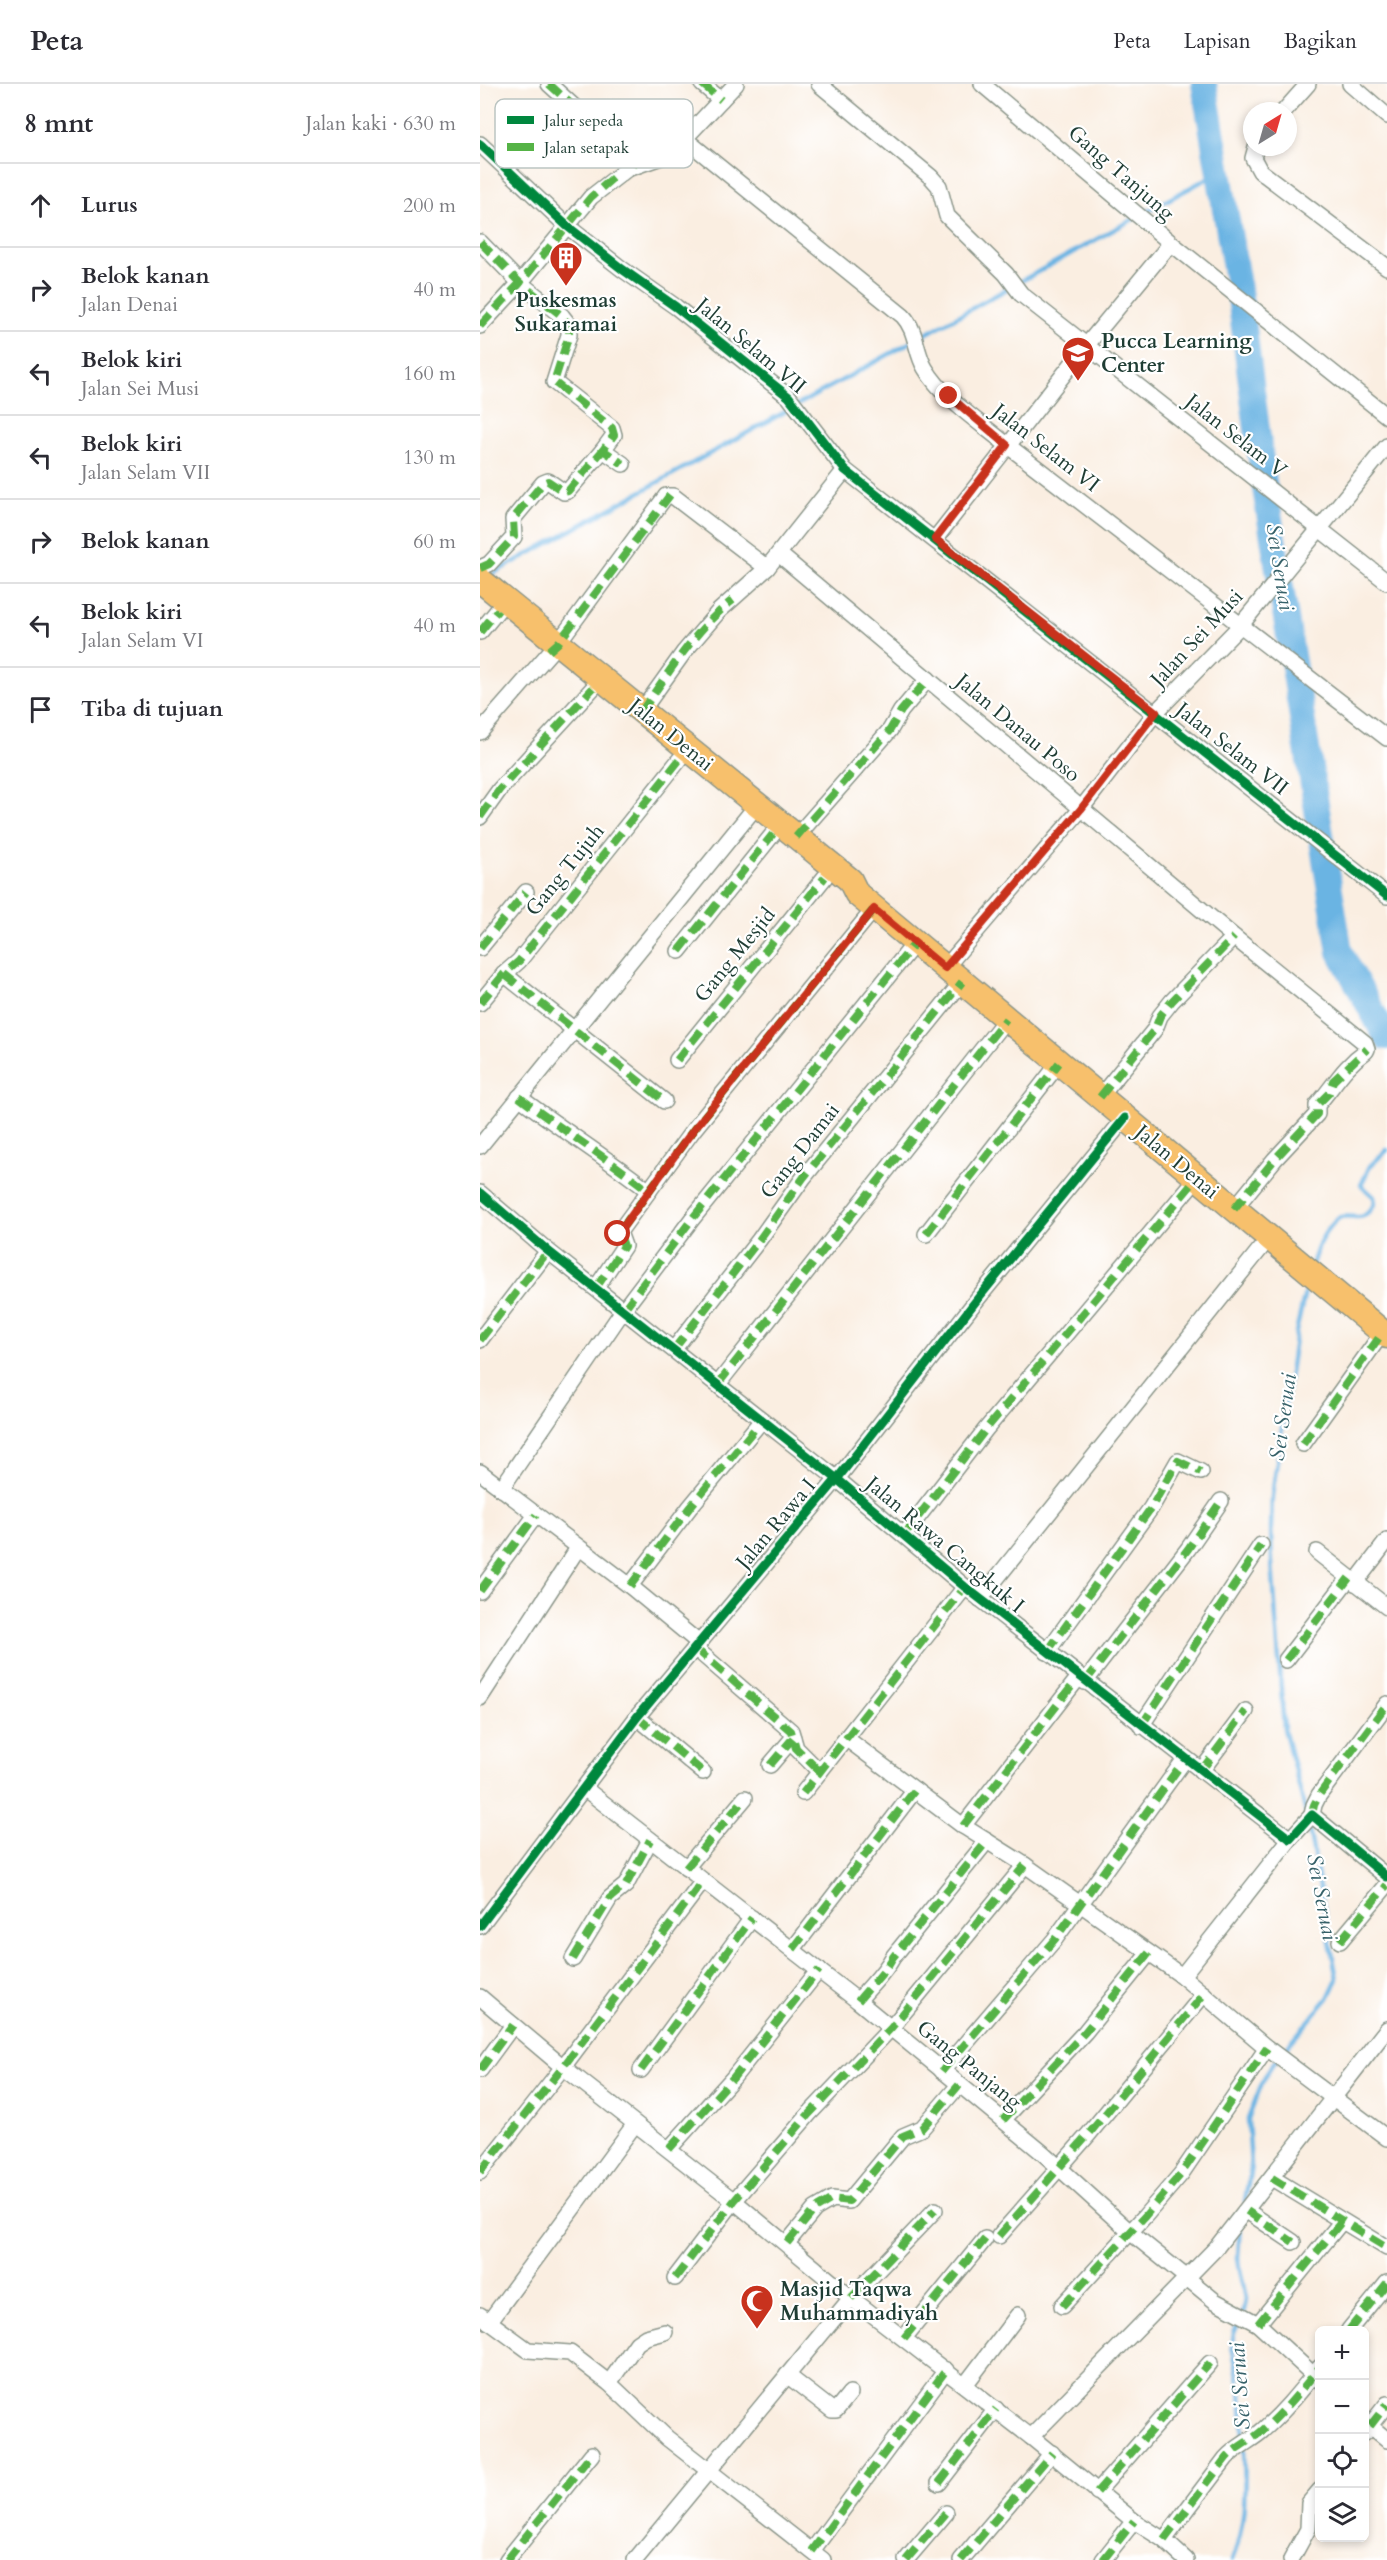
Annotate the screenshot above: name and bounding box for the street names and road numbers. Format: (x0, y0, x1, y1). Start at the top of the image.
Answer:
street label: Gang Tanjung (1061, 119, 1181, 228)
street label: Jalan Selam VII (687, 289, 812, 401)
street label: Jalan Selam V (1177, 385, 1293, 485)
street label: Jalan Selam VI (984, 395, 1106, 499)
street label: Jalan Sei Musi (1142, 583, 1250, 695)
street label: Jalan Danau Poso (947, 665, 1087, 789)
street label: Jalan Denai (620, 690, 720, 778)
street label: Jalan Selam VII (1167, 694, 1294, 802)
street label: Gang Tujuh (519, 817, 611, 922)
street label: Gang Mesjid (688, 901, 782, 1009)
street label: Gang Damai (754, 1097, 847, 1205)
street label: Jalan Denai (1126, 1116, 1225, 1206)
street label: Jalan Rawa Cangkuk I (857, 1468, 1031, 1620)
street label: Jalan Rawa I (727, 1472, 823, 1578)
street label: Gang Panjang (910, 2014, 1028, 2116)

